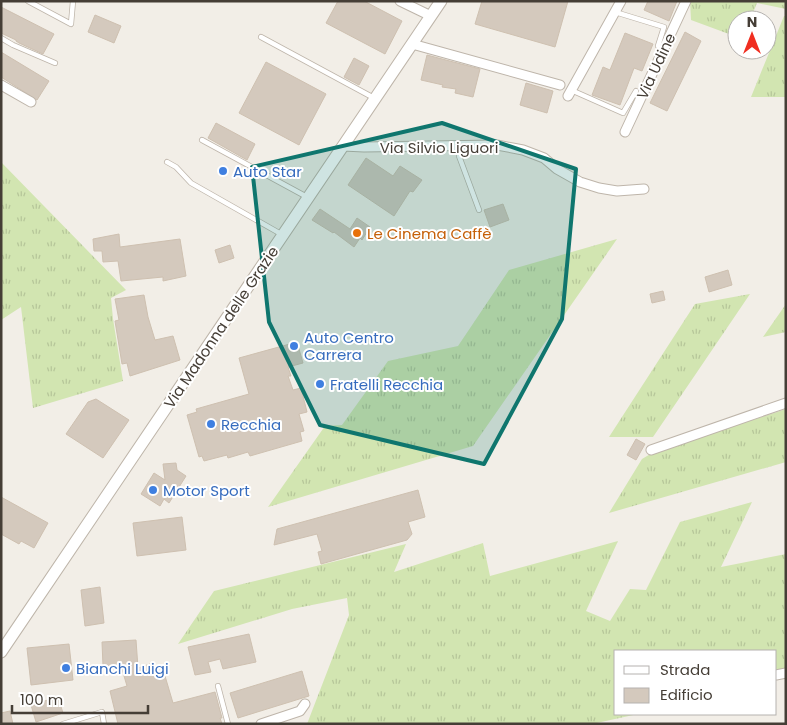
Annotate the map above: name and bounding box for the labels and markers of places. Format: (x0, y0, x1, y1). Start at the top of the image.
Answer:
place label: Auto Star (233, 161, 302, 182)
marker: Auto Star (217, 165, 229, 177)
place label: Le Cinema Caffè (367, 223, 491, 244)
marker: Le Cinema Caffè (351, 227, 363, 239)
place label: Auto Centro Carrera (304, 327, 394, 365)
marker: Auto Centro Carrera (288, 340, 300, 352)
place label: Fratelli Recchia (330, 374, 443, 395)
marker: Fratelli Recchia (314, 378, 326, 390)
place label: Recchia (221, 414, 281, 435)
marker: Recchia (205, 418, 217, 430)
place label: Motor Sport (163, 480, 250, 501)
marker: Motor Sport (147, 484, 159, 496)
place label: Bianchi Luigi (76, 658, 169, 679)
marker: Bianchi Luigi (60, 662, 72, 674)

